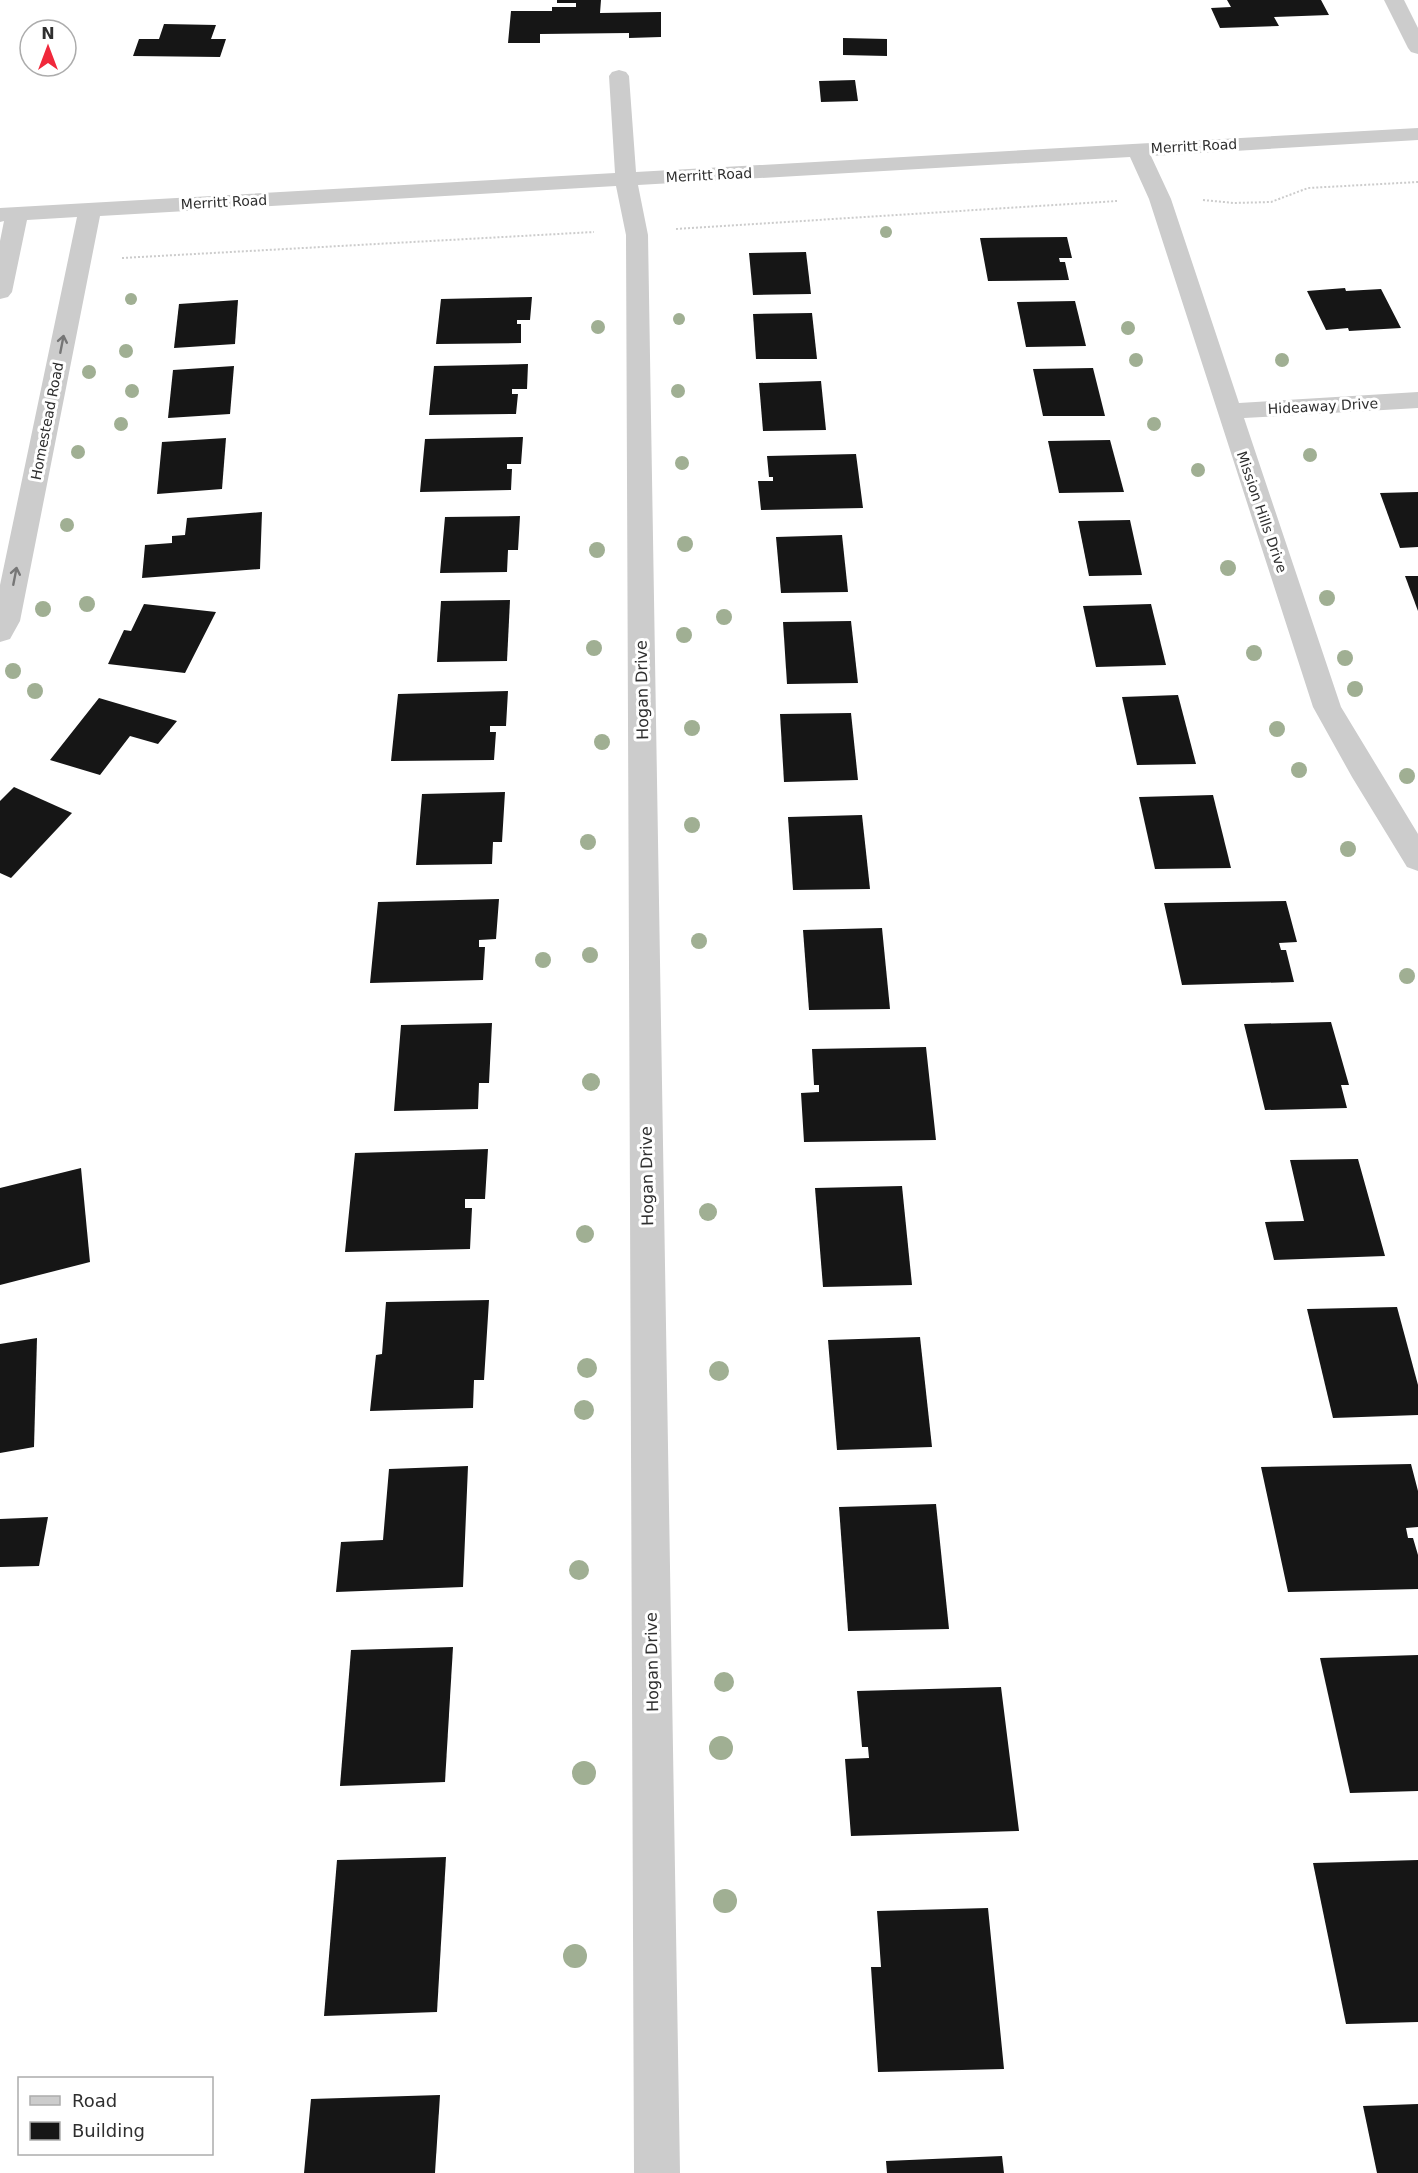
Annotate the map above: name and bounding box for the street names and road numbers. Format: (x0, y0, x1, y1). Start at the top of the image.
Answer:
street label: Merritt Road (1150, 136, 1238, 156)
street label: Merritt Road (665, 165, 753, 185)
street label: Merritt Road (180, 192, 268, 212)
street label: Homestead Road (28, 361, 66, 481)
street label: Hideaway Drive (1267, 395, 1379, 417)
street label: Mission Hills Drive (1234, 449, 1290, 575)
street label: Hogan Drive (632, 640, 652, 740)
street label: Hogan Drive (637, 1126, 657, 1226)
street label: Hogan Drive (642, 1612, 662, 1712)

